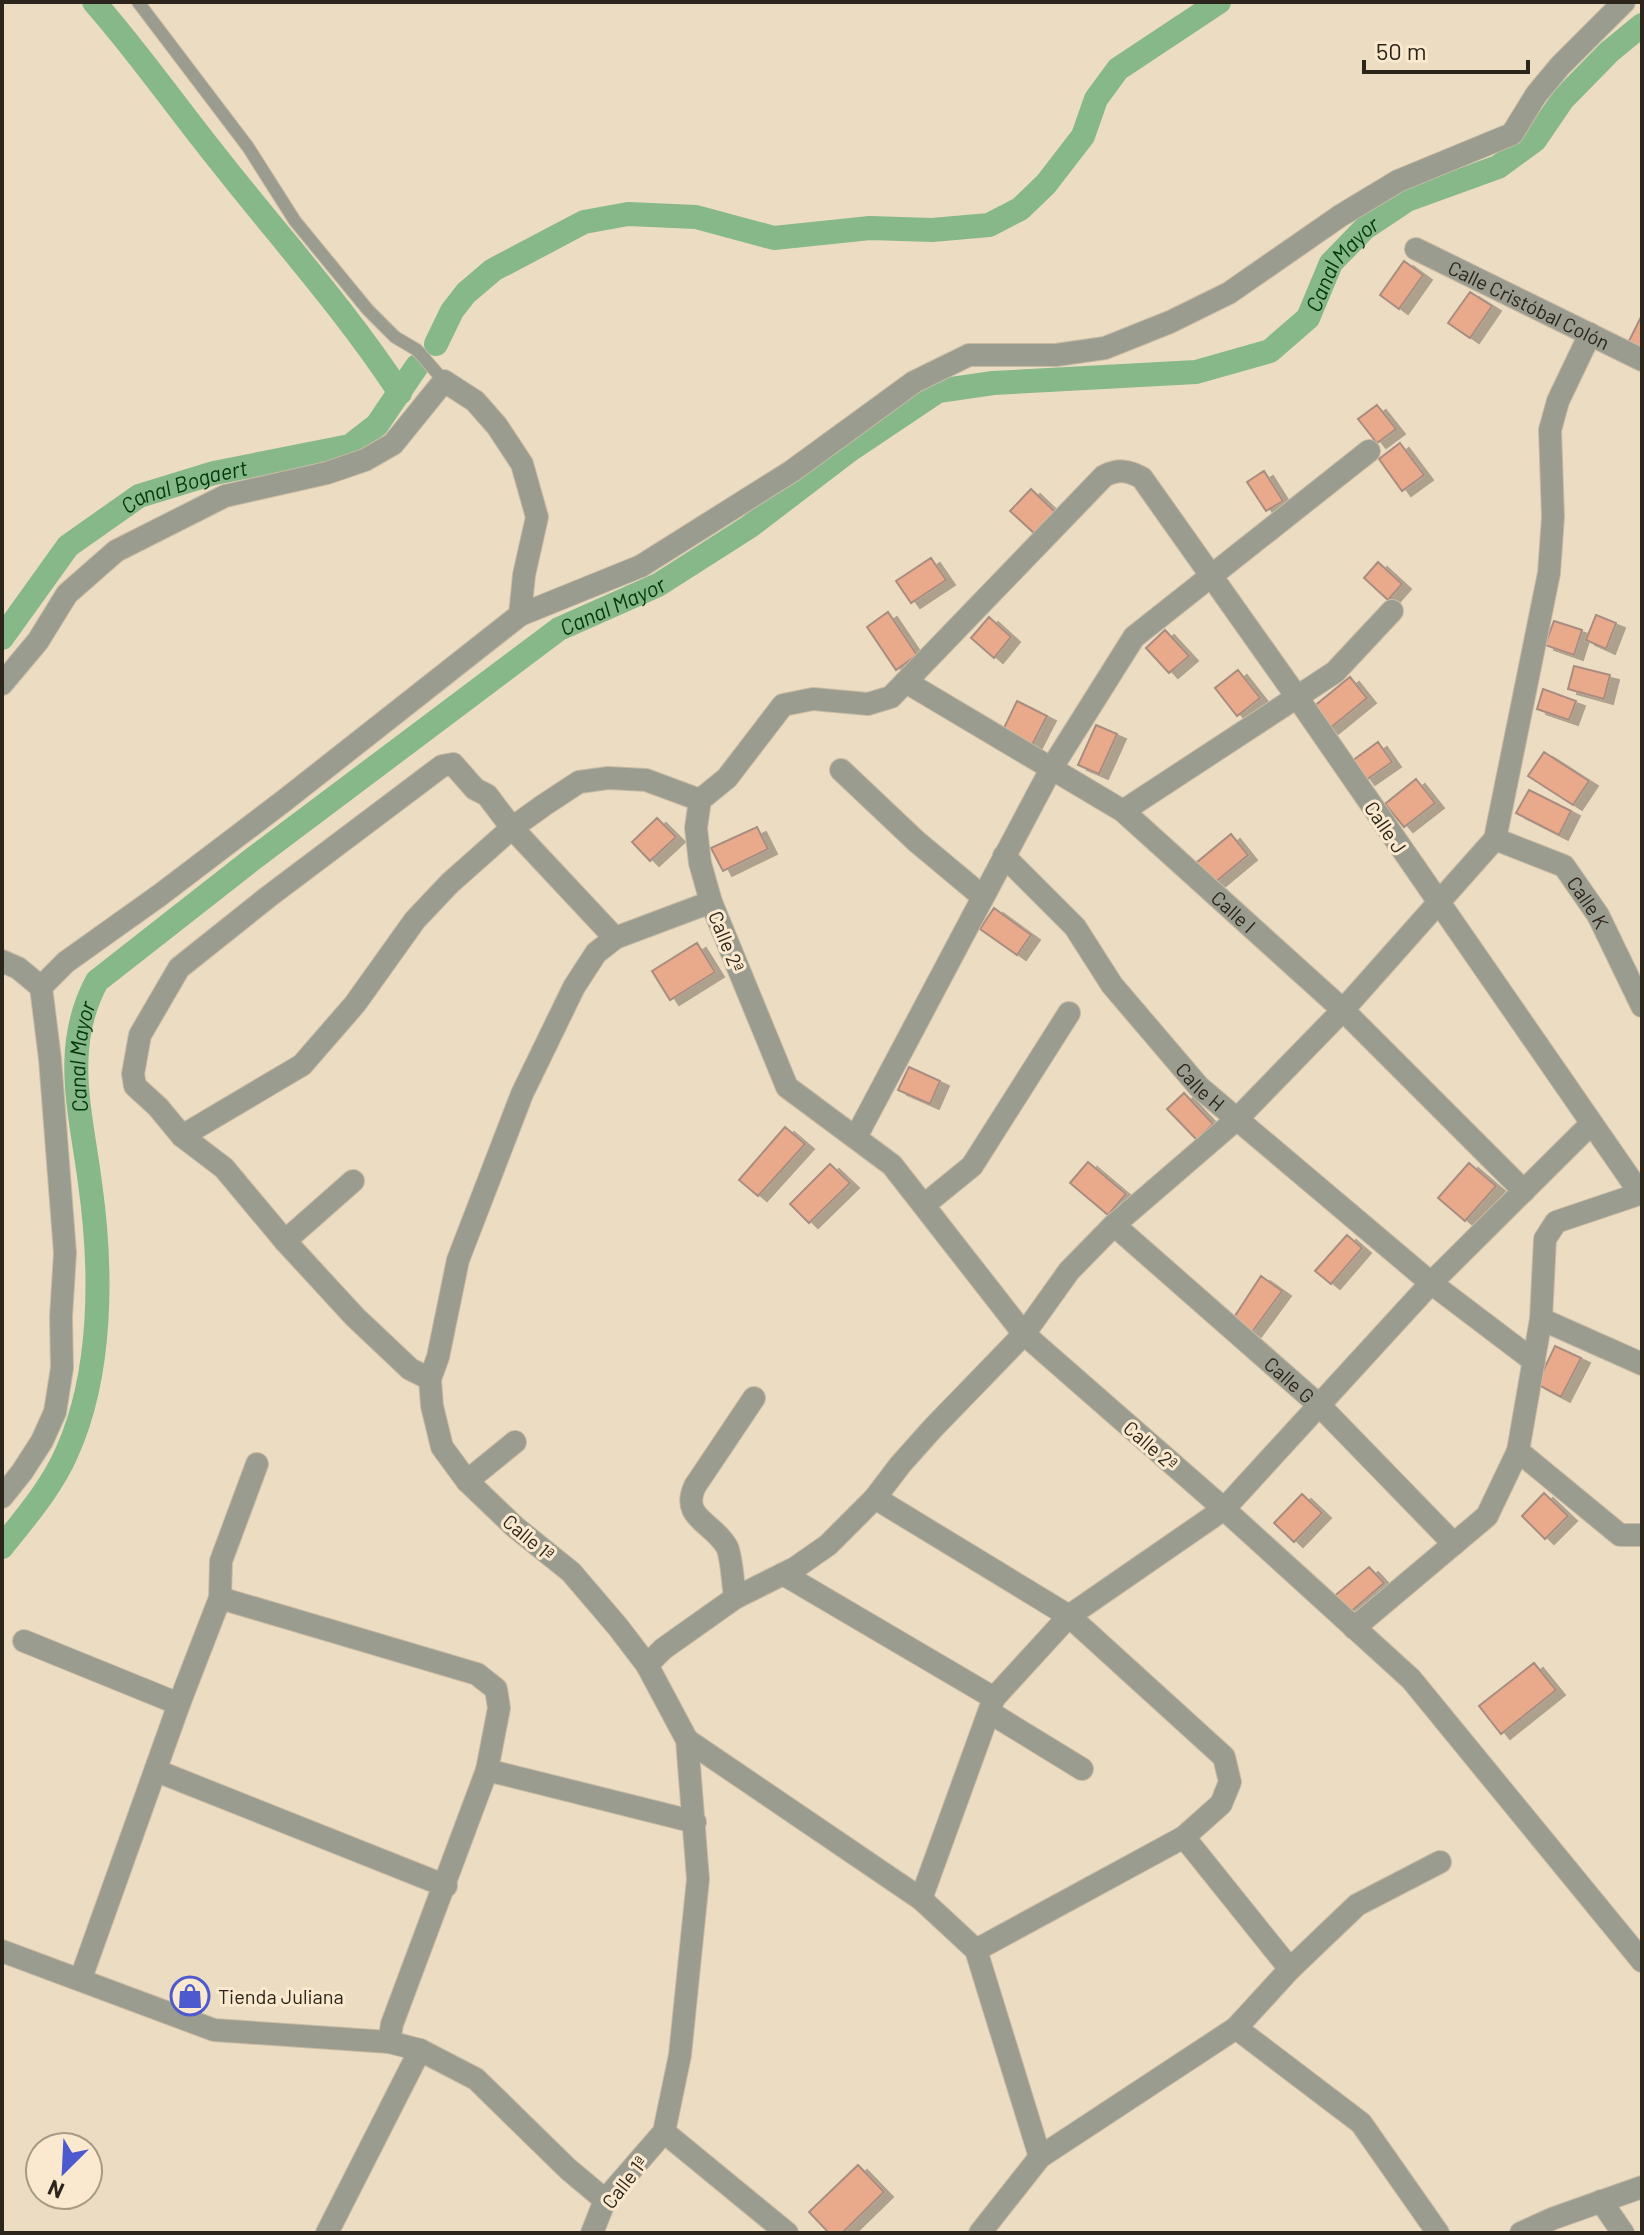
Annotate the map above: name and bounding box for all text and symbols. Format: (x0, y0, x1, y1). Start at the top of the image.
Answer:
scale bar (1364, 24, 1528, 74)
text: 50 m (1376, 36, 1427, 65)
water label: Canal Mayor (1299, 210, 1384, 315)
street label: Calle Cristóbal Colón (1444, 255, 1614, 354)
water label: Canal Bogaert (115, 454, 250, 518)
water label: Canal Mayor (555, 570, 671, 640)
street label: Calle J (1360, 796, 1412, 858)
street label: Calle K (1563, 871, 1615, 932)
street label: Calle I (1207, 885, 1261, 937)
street label: Calle 2ª (704, 907, 750, 975)
water label: Canal Mayor (63, 996, 100, 1114)
street label: Calle H (1171, 1057, 1230, 1116)
street label: Calle G (1260, 1351, 1320, 1408)
street label: Calle 2ª (1119, 1415, 1183, 1475)
street label: Calle 1ª (498, 1509, 560, 1565)
shop icon: Tienda Juliana (169, 1975, 211, 2017)
place label: Tienda Juliana (218, 1984, 344, 2008)
north arrow (24, 2131, 104, 2211)
street label: Calle 1ª (596, 2151, 652, 2213)
text: N (43, 2175, 67, 2205)

